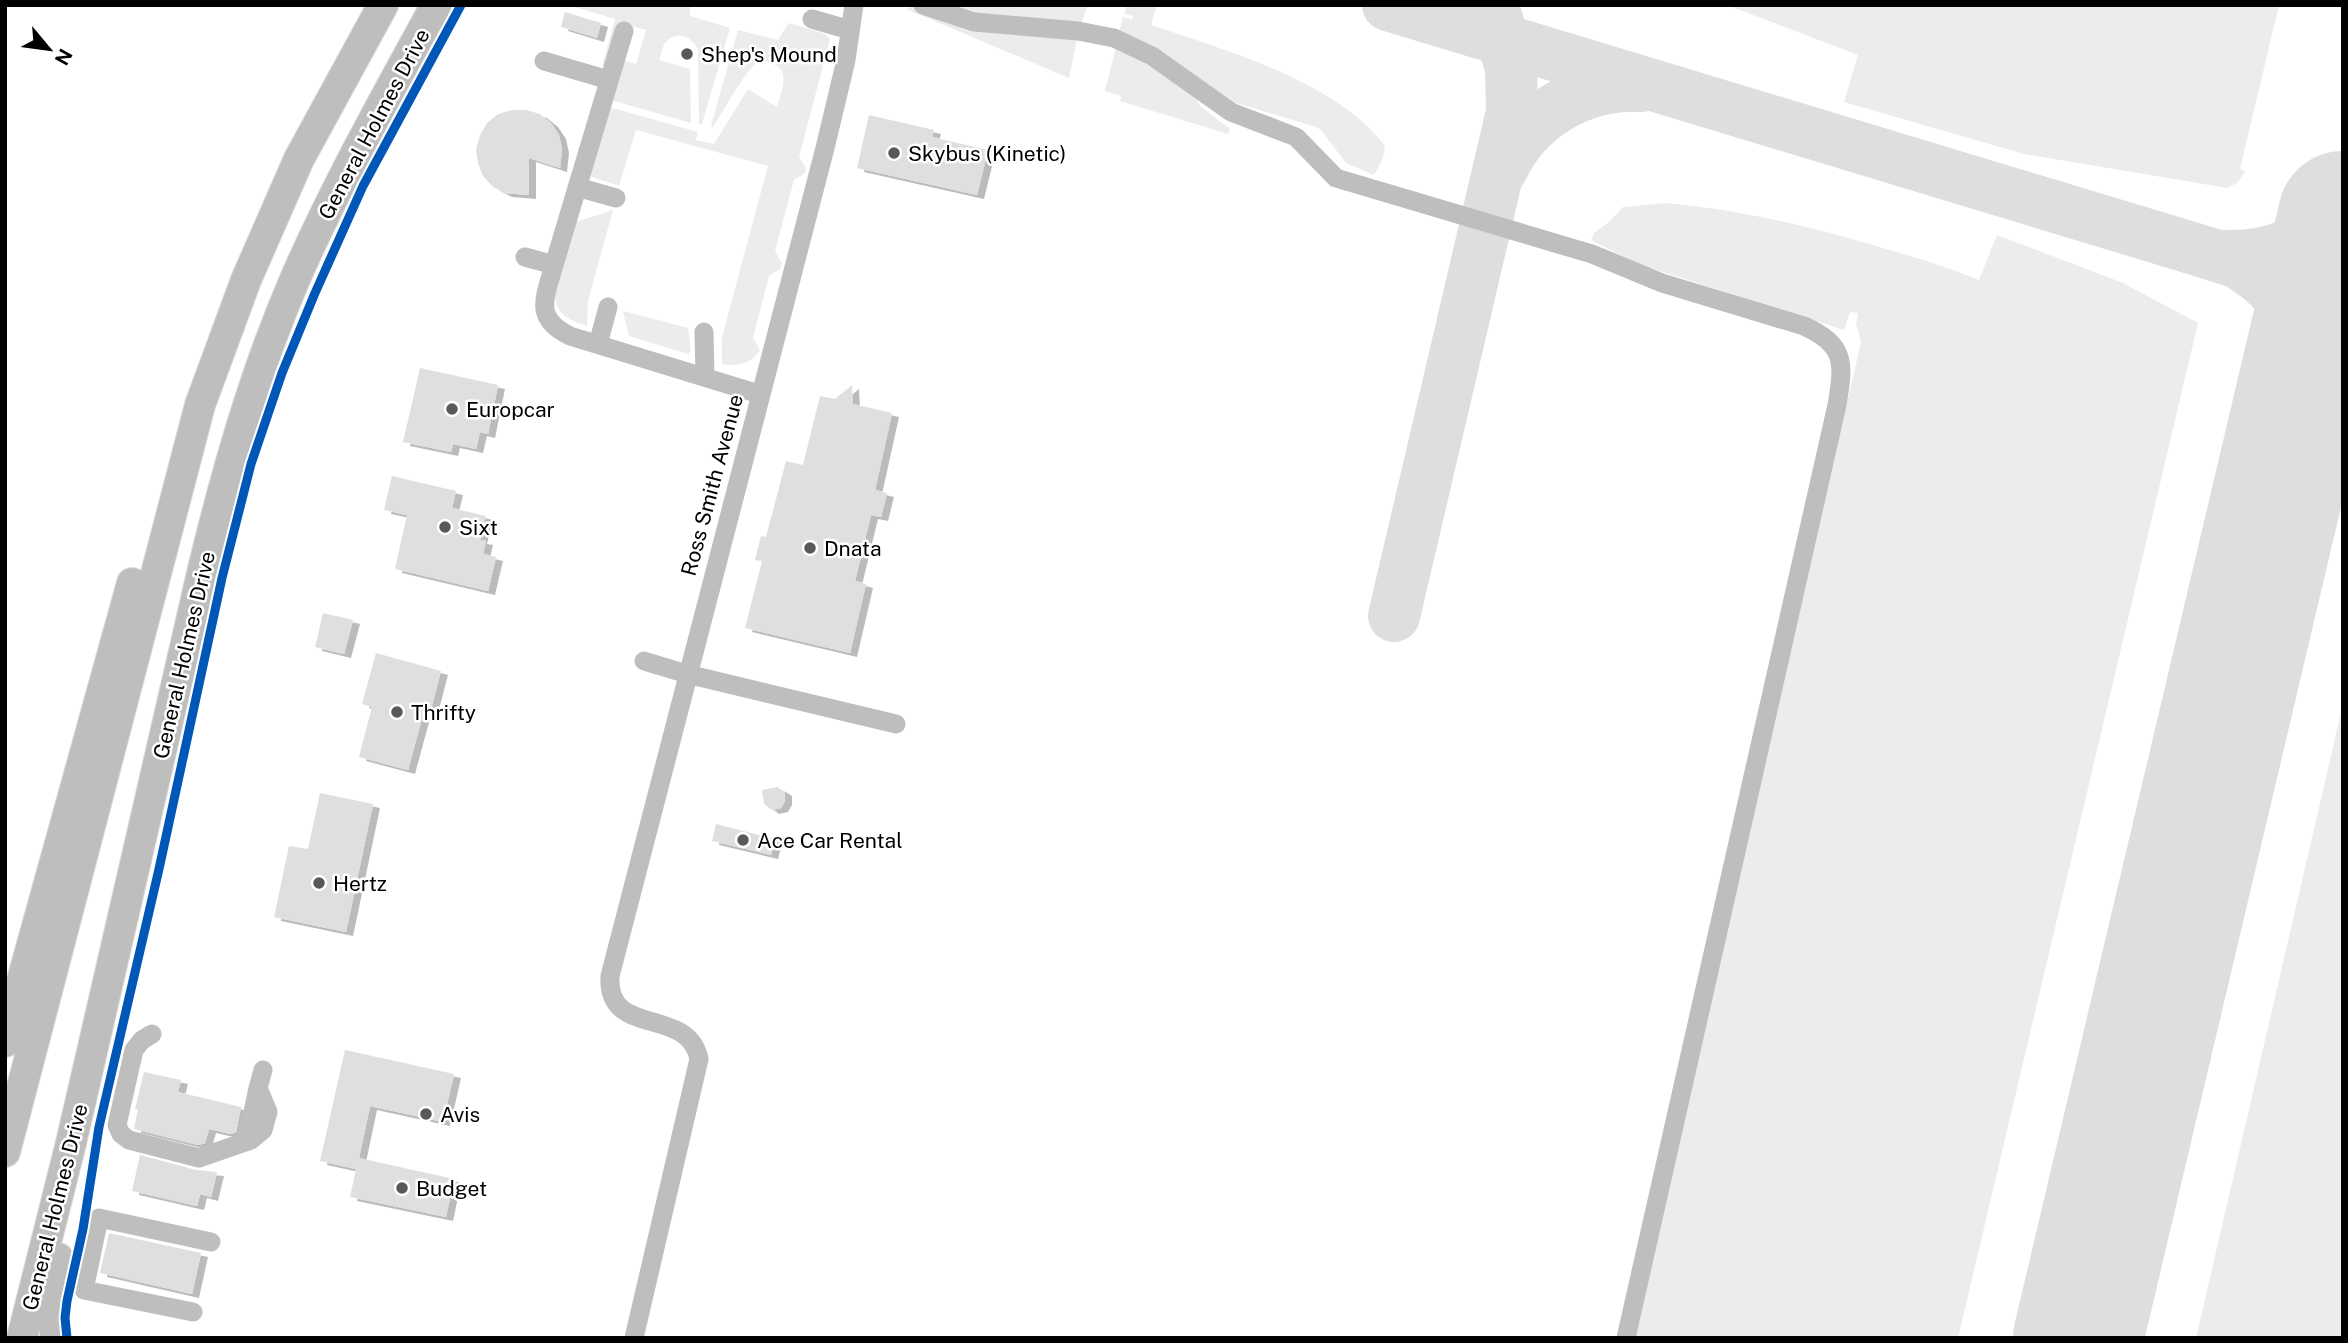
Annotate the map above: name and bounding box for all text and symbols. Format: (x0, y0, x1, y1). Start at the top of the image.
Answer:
north arrow (14, 14, 84, 84)
street label: General Holmes Drive (313, 24, 435, 224)
place label: Shep's Mound (701, 42, 837, 67)
text: N (51, 45, 77, 69)
marker: Shep's Mound (679, 46, 695, 62)
place label: Skybus (Kinetic) (908, 141, 1066, 166)
marker: Skybus (Kinetic) (886, 145, 902, 161)
street label: Ross Smith Avenue (676, 392, 748, 578)
place label: Europcar (466, 397, 555, 422)
marker: Europcar (444, 401, 460, 417)
place label: Sixt (459, 515, 498, 540)
marker: Sixt (437, 519, 453, 535)
place label: Dnata (824, 536, 882, 561)
marker: Dnata (802, 540, 818, 556)
street label: General Holmes Drive (148, 549, 220, 761)
place label: Thrifty (411, 700, 476, 725)
marker: Thrifty (389, 704, 405, 720)
place label: Ace Car Rental (757, 828, 903, 853)
marker: Ace Car Rental (735, 832, 751, 848)
place label: Hertz (333, 871, 387, 896)
marker: Hertz (311, 875, 327, 891)
street label: General Holmes Drive (17, 1101, 93, 1313)
place label: Avis (440, 1102, 480, 1127)
marker: Avis (418, 1106, 434, 1122)
place label: Budget (416, 1176, 487, 1201)
marker: Budget (394, 1180, 410, 1196)

